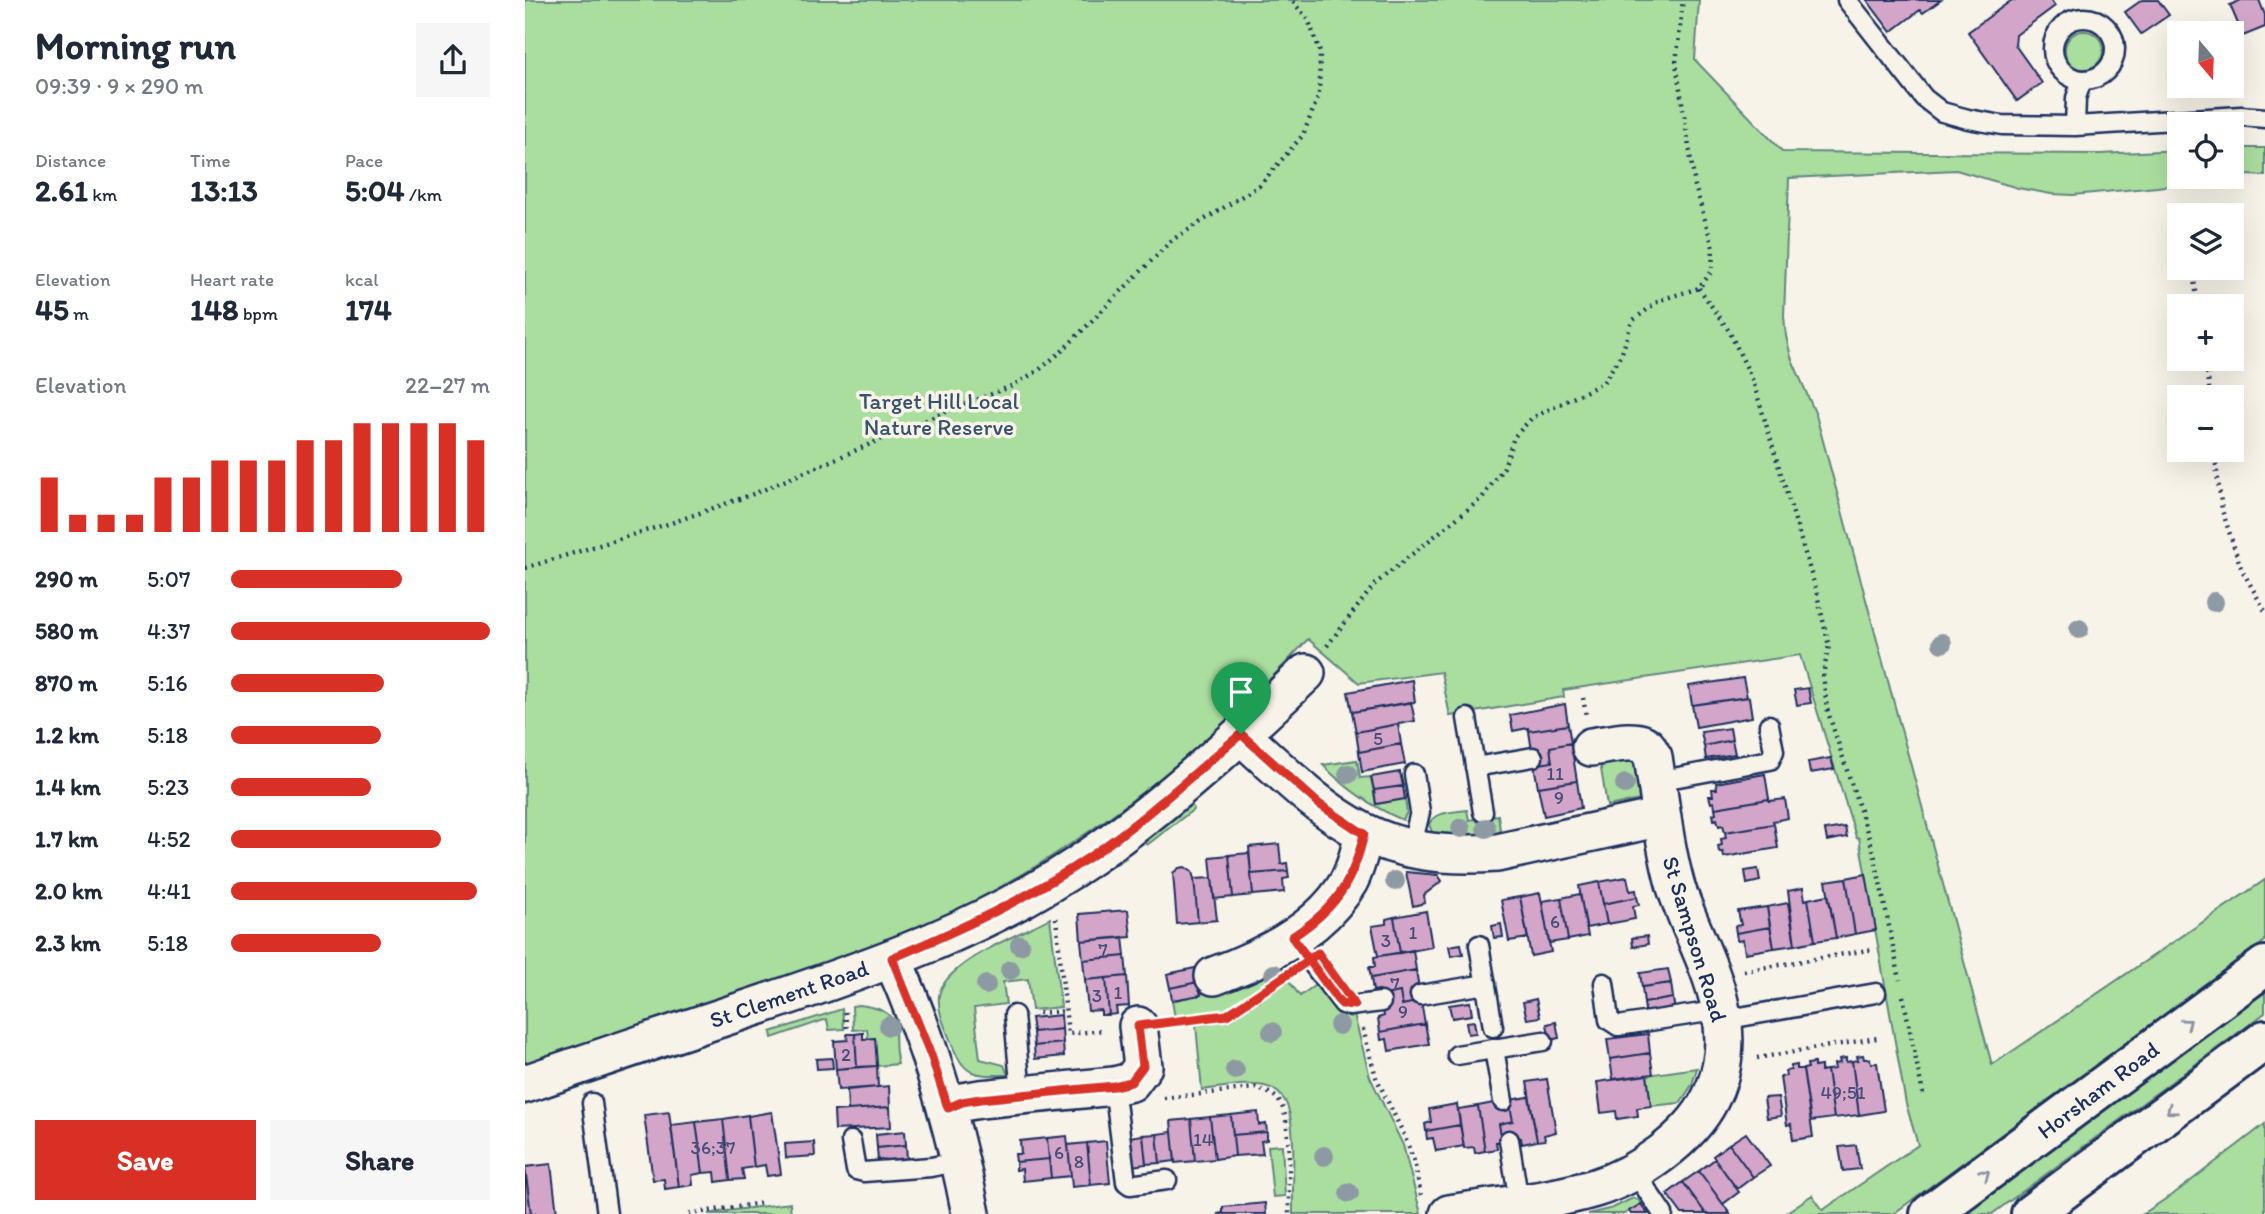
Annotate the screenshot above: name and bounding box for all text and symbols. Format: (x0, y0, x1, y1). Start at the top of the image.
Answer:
north arrow (2167, 21, 2243, 98)
map controls (2167, 21, 2244, 462)
text: Morning run (35, 23, 236, 69)
button: share (416, 23, 490, 97)
text: 09:39 · 9 × 290 m (35, 72, 204, 100)
button: locate (2167, 112, 2244, 189)
text: Distance (35, 149, 106, 172)
text: Time (190, 149, 231, 172)
text: Pace (345, 149, 383, 172)
text: 2.61 (35, 172, 88, 209)
text: 13:13 (190, 172, 258, 209)
text: 5:04 (345, 172, 405, 209)
text: km (88, 183, 117, 206)
text: /km (405, 183, 442, 206)
button: layers (2167, 203, 2244, 280)
text: Elevation (35, 268, 111, 291)
text: Heart rate (190, 268, 274, 291)
text: kcal (345, 268, 379, 291)
text: 45 (35, 291, 69, 328)
text: 148 (190, 291, 238, 328)
text: 174 (345, 291, 392, 328)
button: + (2167, 294, 2244, 371)
text: m (69, 302, 89, 325)
text: bpm (238, 302, 278, 325)
text: Elevation (35, 371, 126, 399)
text: 22–27 m (405, 371, 490, 399)
button: − (2167, 385, 2244, 462)
park label: Target Hill Local Nature Reserve (859, 387, 1020, 441)
text: 290 m (35, 565, 98, 593)
text: 5:07 (147, 565, 190, 593)
text: 580 m (35, 617, 98, 645)
text: 4:37 (147, 617, 190, 645)
pin (1211, 662, 1271, 734)
text: 870 m (35, 669, 98, 697)
text: 5:16 (147, 669, 188, 697)
icon: arrive (1222, 673, 1260, 711)
text: 1.2 km (35, 721, 99, 749)
text: 5:18 (147, 721, 188, 749)
house number: 5 (1373, 727, 1383, 750)
house number: 11 (1546, 762, 1564, 785)
text: 1.4 km (35, 773, 101, 801)
text: 5:23 (147, 773, 189, 801)
house number: 9 (1554, 786, 1564, 809)
text: 1.7 km (35, 825, 98, 853)
text: 4:52 (147, 825, 191, 853)
street label: St Sampson Road (1657, 853, 1734, 1026)
text: 2.0 km (35, 877, 103, 905)
text: 4:41 (147, 877, 191, 905)
house number: 6 (1550, 910, 1560, 933)
house number: 1 (1409, 921, 1418, 944)
text: 2.3 km (35, 929, 101, 957)
text: 5:18 (147, 929, 188, 957)
house number: 3 (1381, 929, 1391, 952)
house number: 7 (1098, 938, 1108, 961)
street label: St Clement Road (706, 954, 873, 1034)
house number: 7 (1390, 972, 1400, 995)
house number: 1 (1114, 981, 1123, 1004)
house number: 3 (1092, 984, 1102, 1007)
house number: 9 (1398, 1000, 1408, 1023)
one-way arrow (2180, 1019, 2192, 1032)
street label: Horsham Road (2032, 1035, 2164, 1145)
house number: 2 (841, 1043, 851, 1066)
house number: 49;51 (1821, 1081, 1866, 1104)
one-way arrow (2166, 1102, 2179, 1115)
button: Save (35, 1120, 256, 1200)
button: Share (270, 1120, 490, 1200)
house number: 14 (1193, 1128, 1213, 1151)
house number: 36;37 (691, 1136, 735, 1159)
house number: 6 (1054, 1141, 1064, 1164)
house number: 8 (1074, 1150, 1084, 1173)
one-way arrow (1977, 1169, 1990, 1182)

